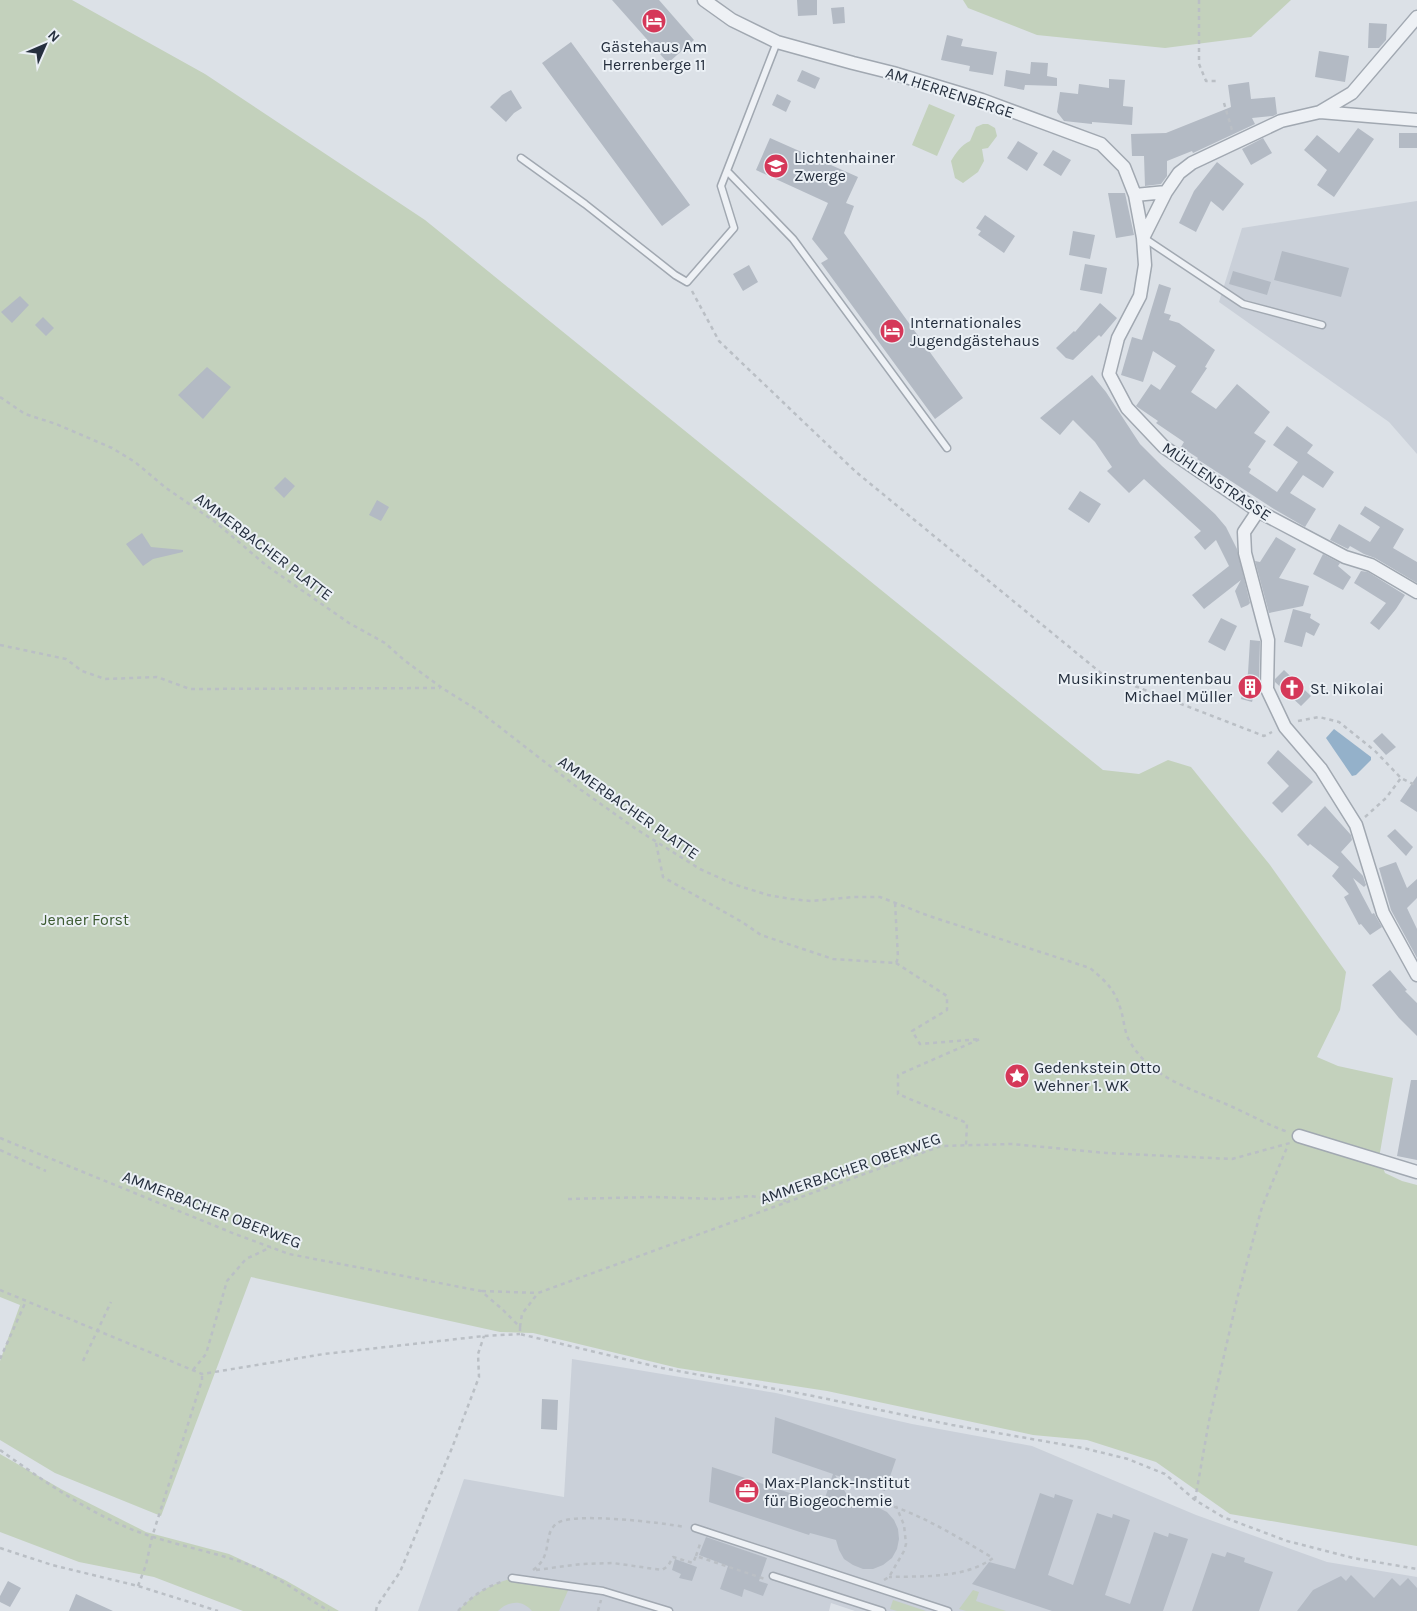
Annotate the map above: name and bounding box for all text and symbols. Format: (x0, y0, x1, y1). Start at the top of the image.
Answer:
hotel icon: Gästehaus Am Herrenberge 11 (641, 8, 667, 34)
north arrow (20, 20, 70, 70)
text: N (44, 27, 63, 46)
place label: Gästehaus Am Herrenberge 11 (601, 37, 707, 74)
street label: AM HERRENBERGE (883, 63, 1016, 122)
place label: Lichtenhainer Zwerge (794, 148, 895, 185)
school or university icon: Lichtenhainer Zwerge (763, 153, 789, 179)
place label: Internationales Jugendgästehaus (910, 313, 1040, 350)
hotel icon: Internationales Jugendgästehaus (879, 318, 905, 344)
street label: MÜHLENSTRASSE (1159, 438, 1275, 525)
street label: AMMERBACHER PLATTE (191, 488, 336, 604)
place label: Musikinstrumentenbau Michael Müller (1058, 669, 1232, 706)
building icon: Musikinstrumentenbau Michael Müller (1237, 674, 1263, 700)
church icon: St. Nikolai (1279, 675, 1305, 701)
place label: St. Nikolai (1310, 679, 1384, 698)
street label: AMMERBACHER PLATTE (555, 752, 703, 863)
park label: Jenaer Forst (41, 910, 129, 929)
place label: Gedenkstein Otto Wehner 1. WK (1034, 1058, 1161, 1095)
place icon: Gedenkstein Otto Wehner 1. WK (1004, 1063, 1030, 1089)
street label: AMMERBACHER OBERWEG (757, 1129, 943, 1208)
street label: AMMERBACHER OBERWEG (120, 1167, 304, 1252)
place label: Max-Planck-Institut für Biogeochemie (764, 1473, 910, 1510)
office icon: Max-Planck-Institut für Biogeochemie (734, 1478, 760, 1504)

